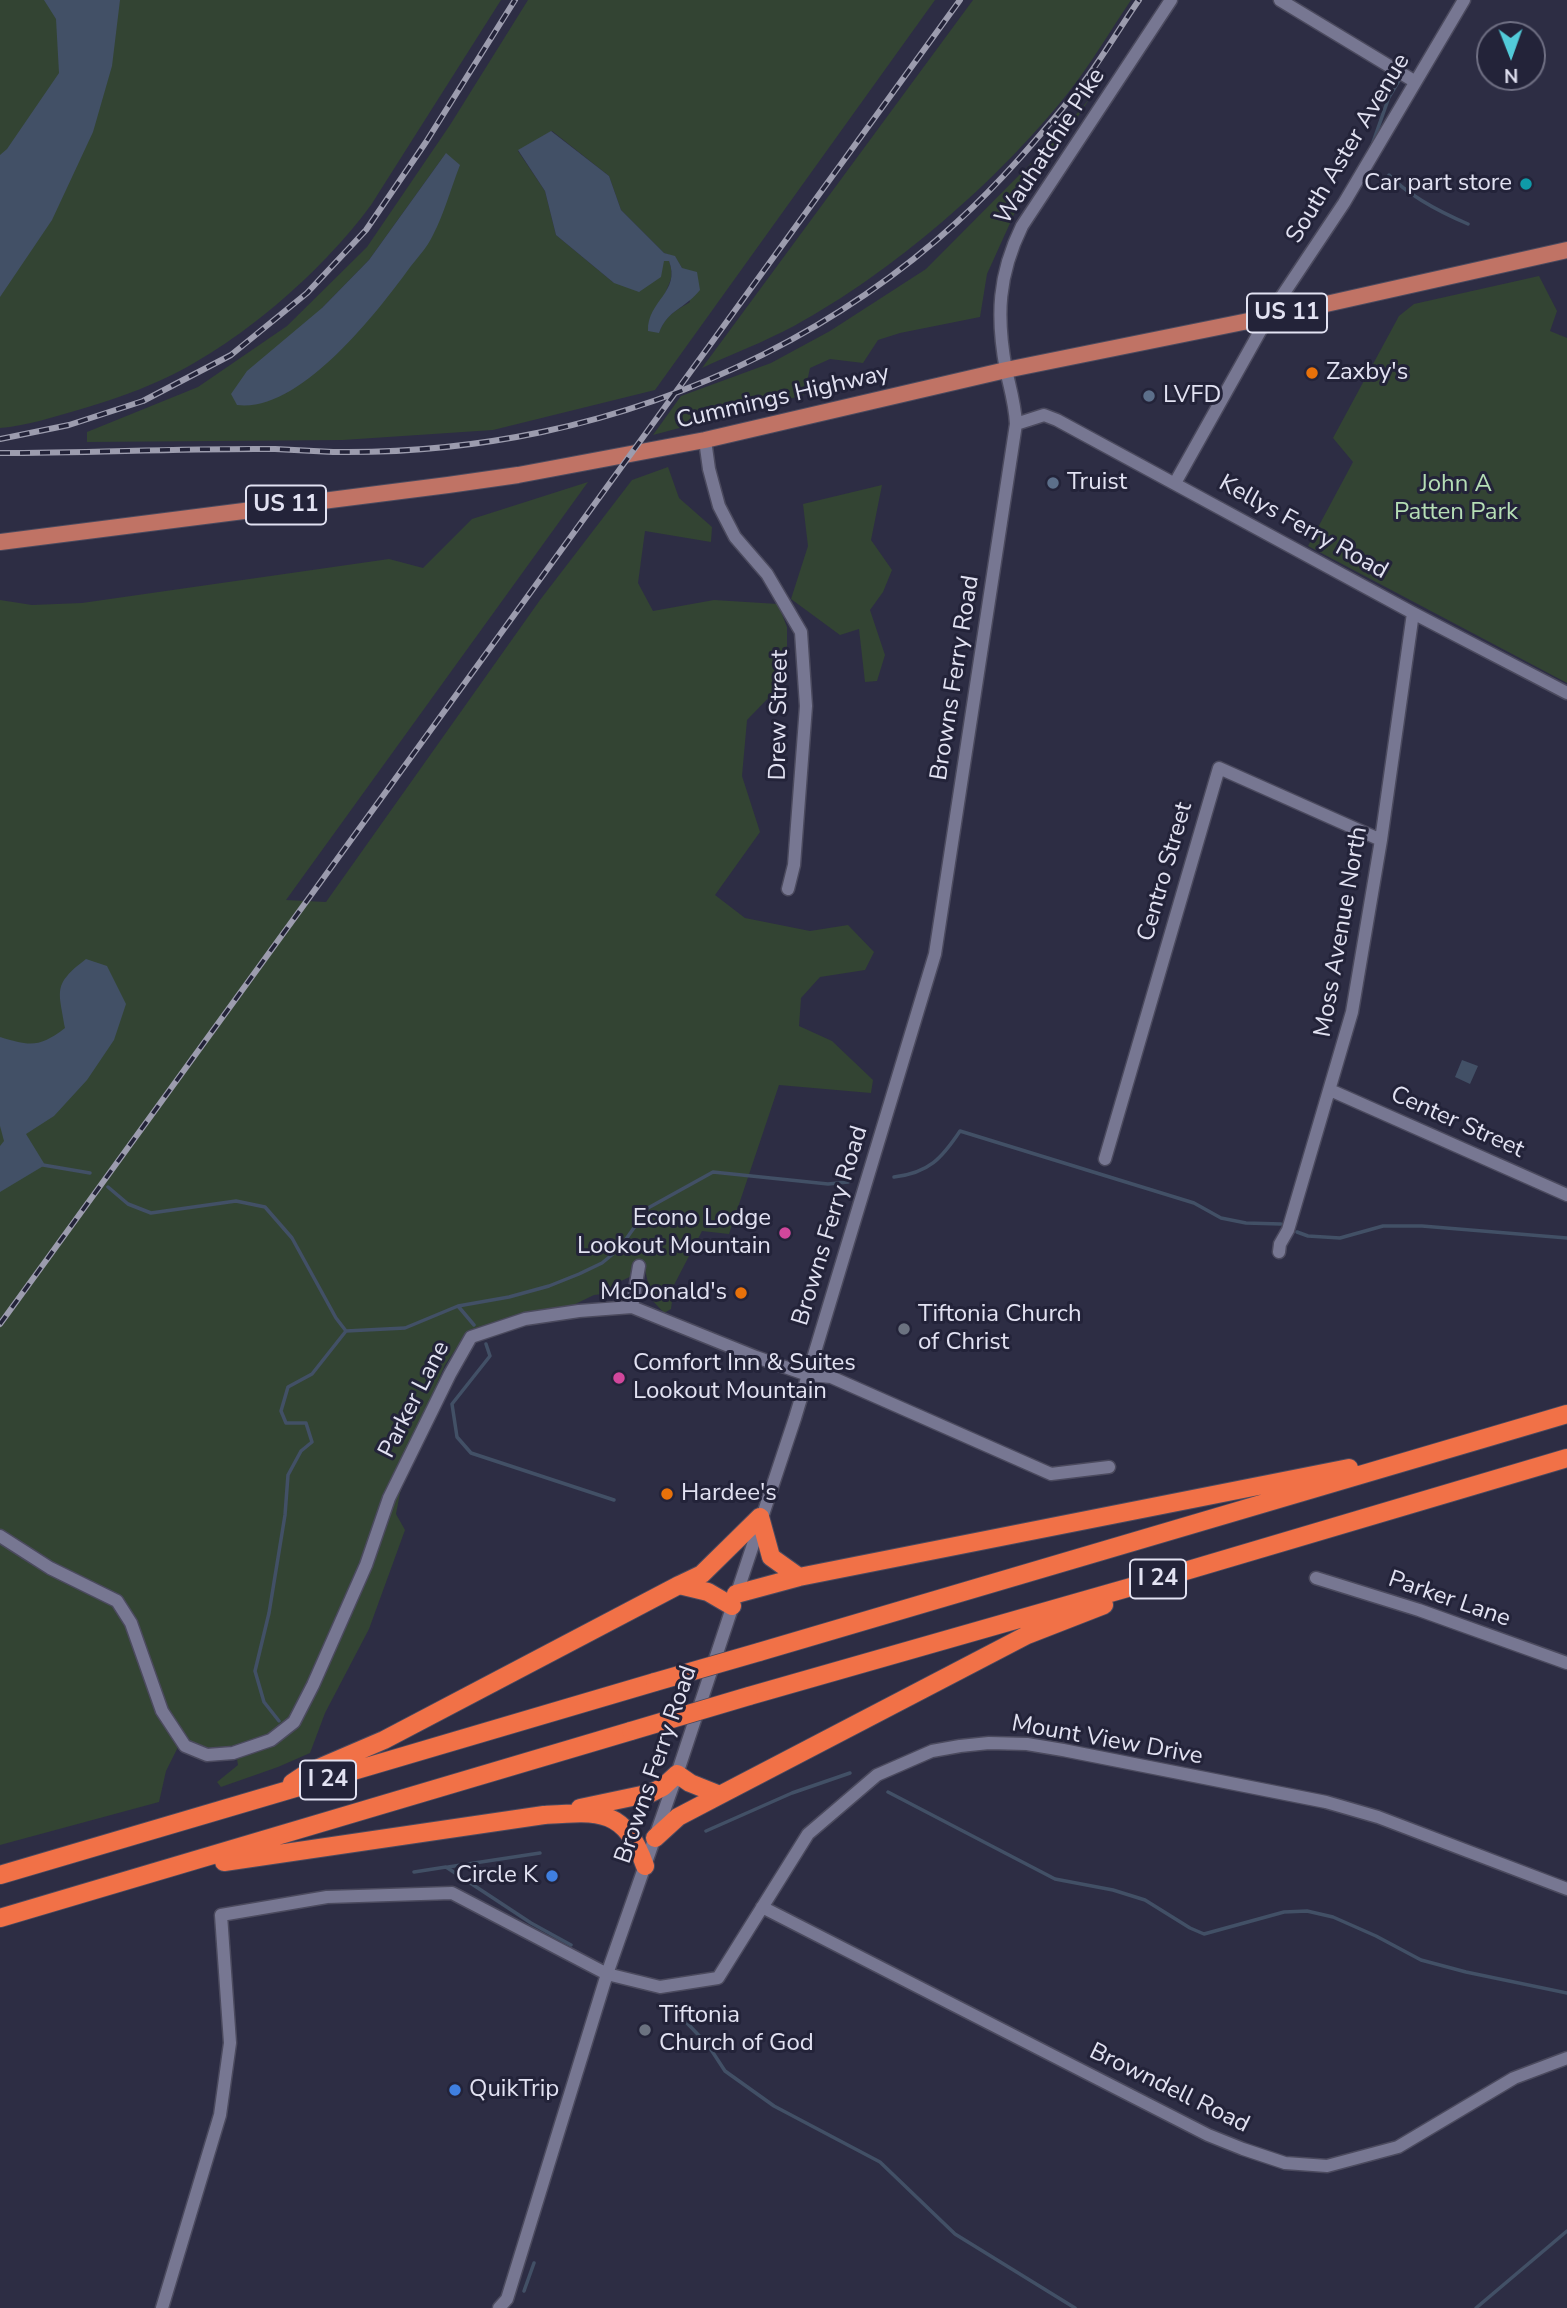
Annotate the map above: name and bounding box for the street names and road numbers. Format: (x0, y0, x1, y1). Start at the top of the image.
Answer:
street label: South Aster Avenue (1281, 49, 1417, 249)
street label: Wauhatchie Pike (990, 64, 1112, 230)
road number: US 11 (1247, 294, 1327, 332)
street label: Cummings Highway (674, 359, 892, 437)
street label: Kellys Ferry Road (1213, 470, 1393, 586)
road number: US 11 (246, 485, 326, 524)
street label: Browns Ferry Road (926, 573, 986, 783)
street label: Drew Street (764, 649, 796, 781)
street label: Centro Street (1132, 799, 1200, 945)
street label: Moss Avenue North (1309, 824, 1375, 1040)
street label: Center Street (1386, 1081, 1528, 1165)
street label: Browns Ferry Road (787, 1123, 875, 1329)
street label: Parker Lane (373, 1337, 457, 1463)
road number: I 24 (1130, 1560, 1186, 1598)
street label: Parker Lane (1384, 1566, 1514, 1634)
street label: Browns Ferry Road (610, 1662, 704, 1868)
street label: Mount View Drive (1009, 1710, 1205, 1772)
road number: I 24 (300, 1760, 356, 1800)
street label: Browndell Road (1084, 2038, 1254, 2140)

